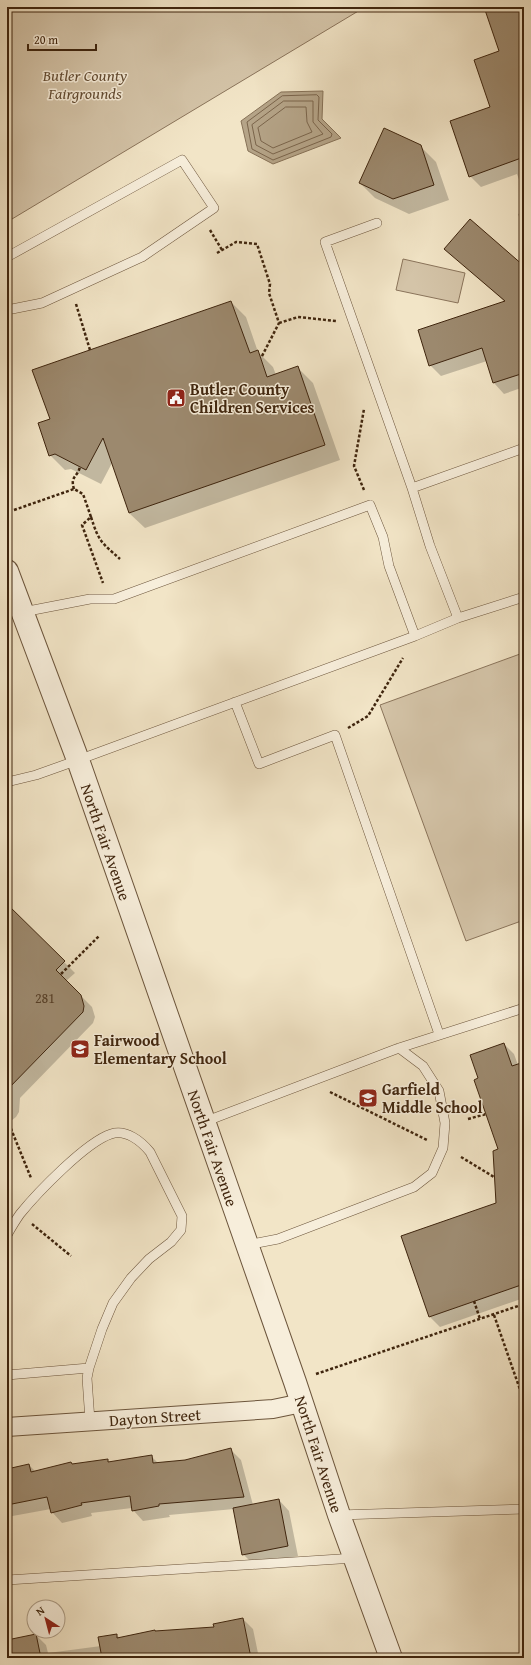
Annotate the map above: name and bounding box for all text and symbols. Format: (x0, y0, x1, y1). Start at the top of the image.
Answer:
scale bar (28, 26, 96, 52)
text: 20 m (34, 31, 58, 48)
park label: Butler County Fairgrounds (42, 63, 128, 105)
place label: Butler County Children Services (190, 377, 315, 419)
public building icon: Butler County Children Services (165, 387, 187, 409)
street label: North Fair Avenue (75, 780, 137, 904)
house number: 281 (35, 988, 55, 1008)
place label: Fairwood Elementary School (94, 1028, 227, 1070)
school or university icon: Fairwood Elementary School (69, 1038, 91, 1060)
place label: Garfield Middle School (382, 1077, 482, 1119)
street label: North Fair Avenue (182, 1086, 244, 1210)
school or university icon: Garfield Middle School (357, 1087, 379, 1109)
street label: North Fair Avenue (289, 1392, 349, 1516)
street label: Dayton Street (108, 1402, 202, 1432)
north arrow (26, 1599, 66, 1639)
text: N (32, 1602, 48, 1620)

